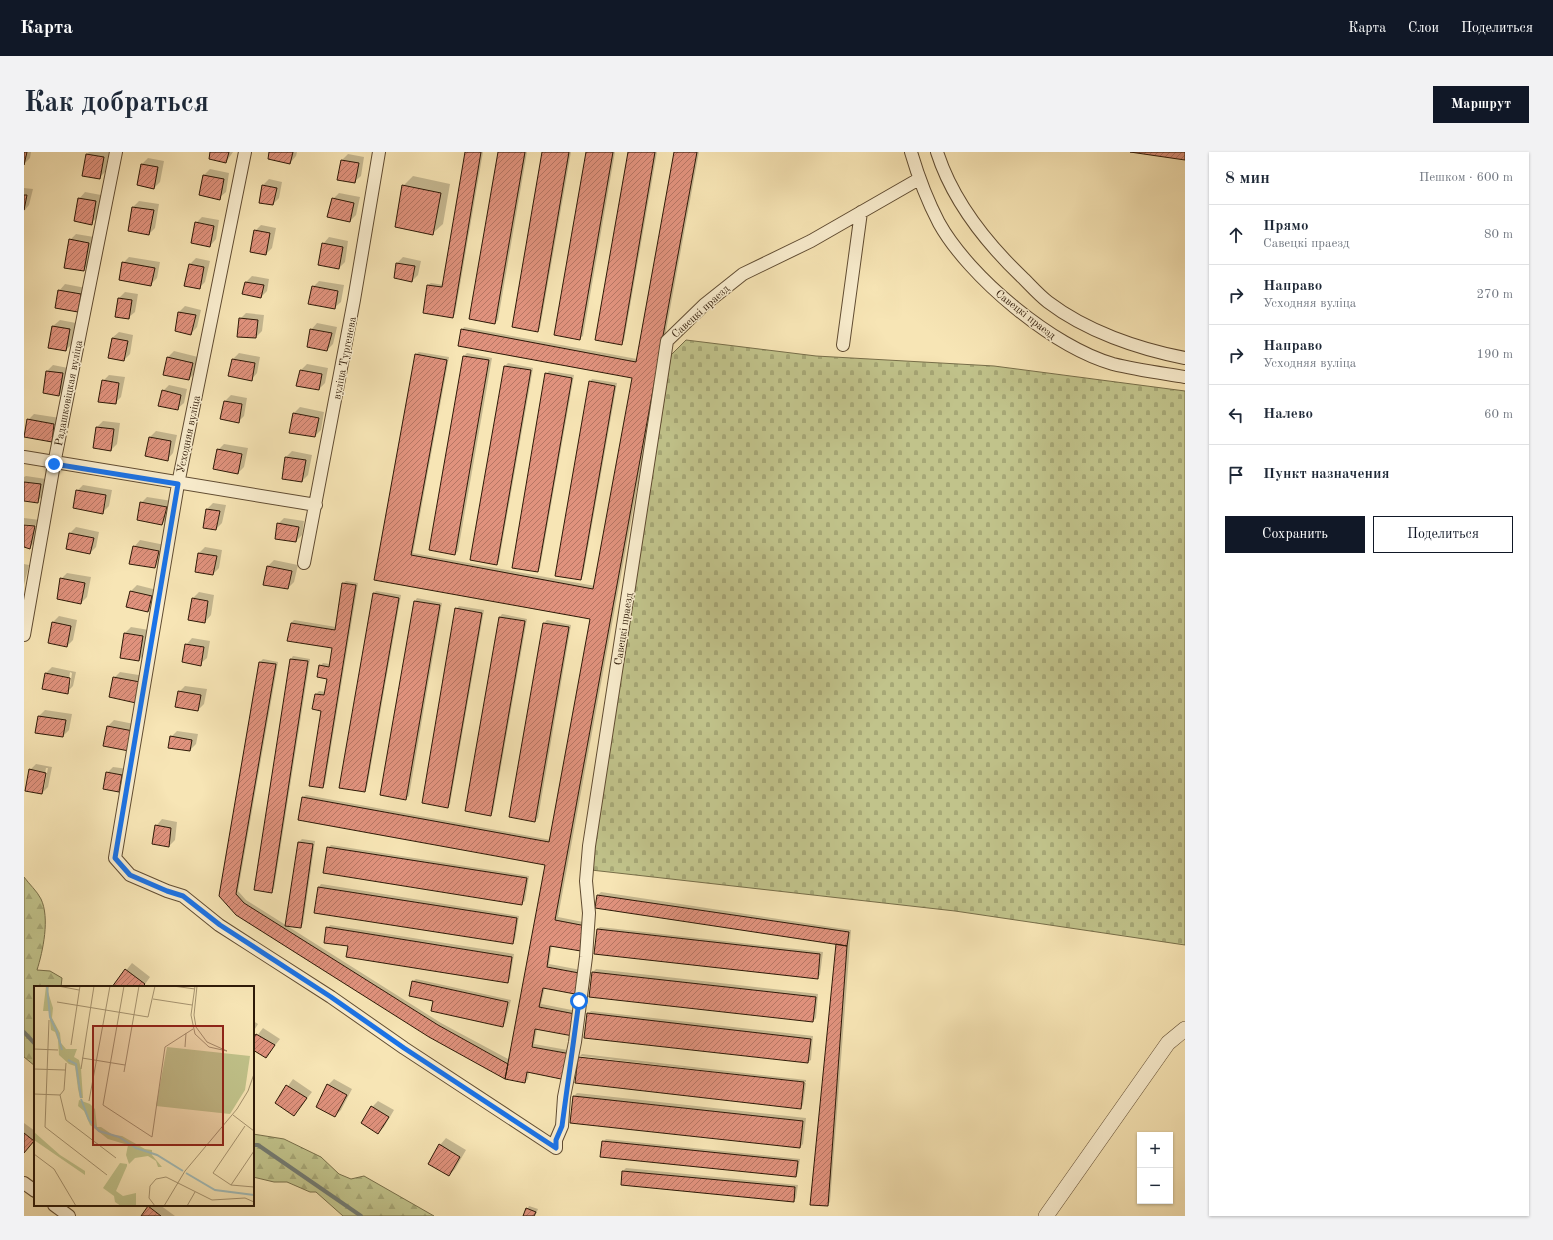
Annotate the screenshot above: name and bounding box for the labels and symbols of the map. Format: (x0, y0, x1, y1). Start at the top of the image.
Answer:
street label: Савецкі праезд (670, 283, 732, 341)
street label: Савецкі праезд (993, 288, 1058, 342)
street label: вуліца Тургенева (332, 315, 359, 401)
street label: Радашковіцкая вуліца (54, 339, 85, 447)
street label: Усходняя вуліца (176, 394, 203, 474)
route end (45, 455, 63, 473)
street label: Савецкі праезд (613, 592, 636, 666)
inset map (34, 986, 254, 1206)
route start (570, 992, 588, 1010)

